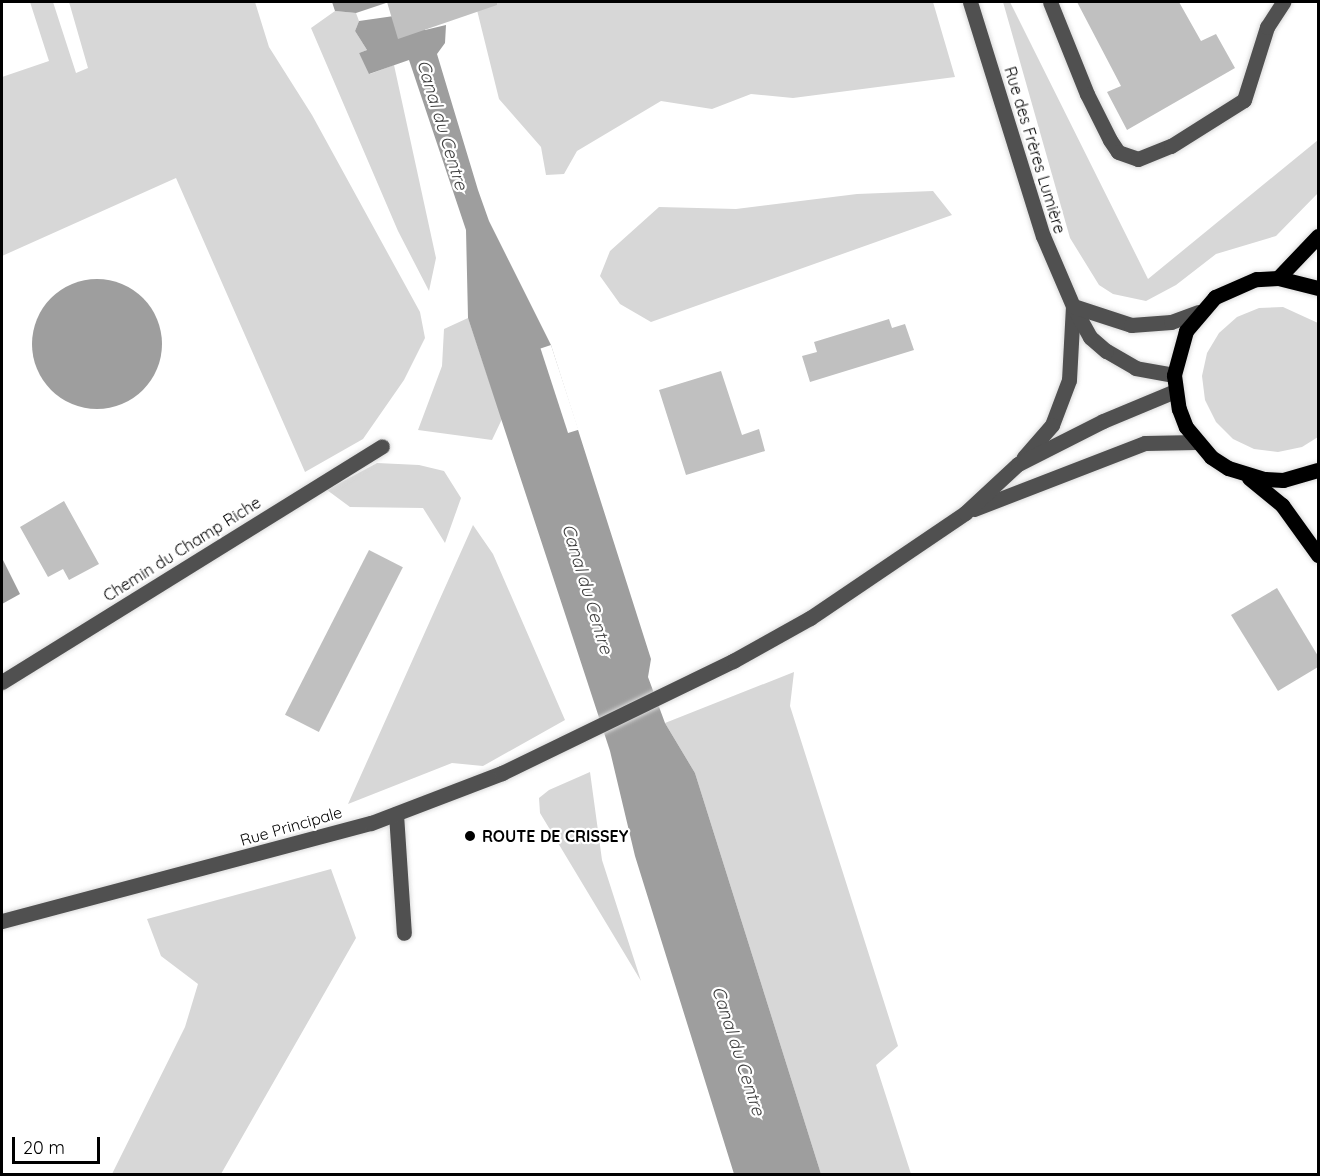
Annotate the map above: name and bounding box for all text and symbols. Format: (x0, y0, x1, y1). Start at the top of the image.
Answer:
water label: Canal du Centre (412, 58, 472, 192)
street label: Rue des Frères Lumière (1000, 64, 1070, 236)
street label: Chemin du Champ Riche (100, 493, 264, 605)
water label: Canal du Centre (557, 522, 617, 656)
street label: Rue Principale (238, 802, 344, 850)
place label: ROUTE DE CRISSEY (482, 826, 628, 846)
marker: ROUTE DE CRISSEY (463, 829, 477, 843)
water label: Canal du Centre (707, 984, 769, 1118)
scale bar (15, 1125, 104, 1163)
text: 20 m (23, 1136, 65, 1159)

